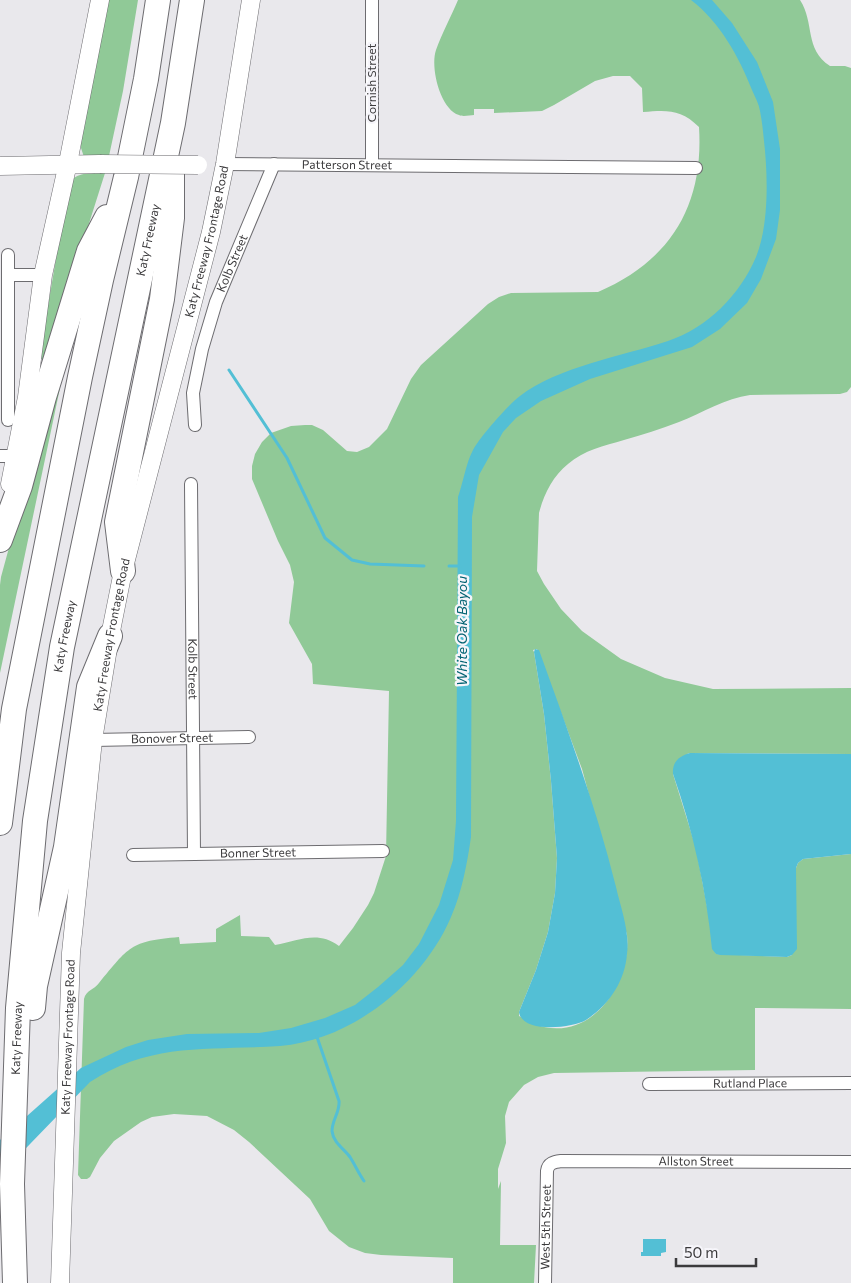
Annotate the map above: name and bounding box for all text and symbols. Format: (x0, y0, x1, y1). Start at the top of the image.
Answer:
street label: Cornish Street (364, 44, 378, 122)
street label: Patterson Street (302, 157, 392, 171)
street label: Katy Freeway Frontage Road (181, 164, 231, 319)
street label: Katy Freeway (133, 202, 162, 277)
street label: Kolb Street (213, 232, 250, 294)
street label: Katy Freeway Frontage Road (90, 557, 132, 712)
water label: White Oak Bayou (453, 576, 470, 686)
street label: Katy Freeway (50, 599, 78, 673)
street label: Kolb Street (186, 638, 201, 700)
street label: Bonover Street (131, 730, 213, 745)
street label: Bonner Street (220, 844, 296, 860)
street label: Katy Freeway Frontage Road (58, 959, 77, 1115)
street label: Katy Freeway (8, 1001, 25, 1075)
street label: Rutland Place (713, 1075, 787, 1090)
street label: Allston Street (659, 1153, 734, 1168)
street label: West 5th Street (537, 1184, 553, 1270)
scale bar (676, 1236, 756, 1268)
text: 50 m (684, 1243, 718, 1261)

